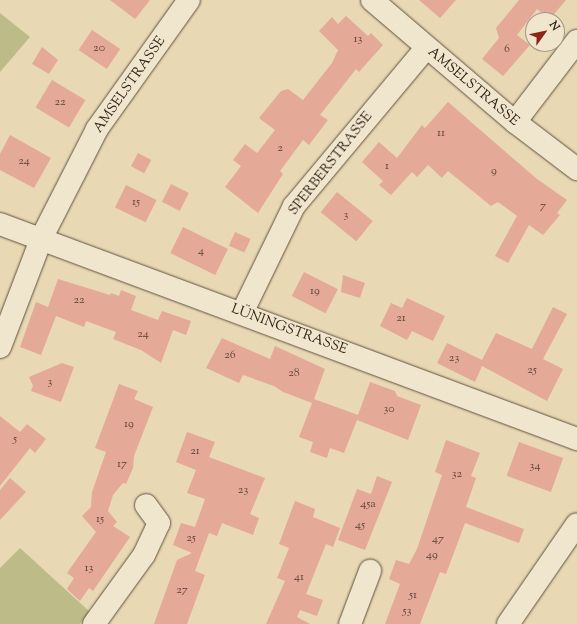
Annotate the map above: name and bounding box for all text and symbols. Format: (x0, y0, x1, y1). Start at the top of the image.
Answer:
north arrow (525, 12, 565, 52)
text: N (545, 18, 563, 34)
house number: 13 (354, 33, 362, 47)
street label: AMSELSTRASSE (90, 34, 170, 136)
house number: 20 (93, 42, 105, 56)
house number: 6 (504, 43, 510, 57)
street label: AMSELSTRASSE (424, 44, 522, 130)
house number: 22 (54, 96, 66, 110)
street label: SPERBERSTRASSE (285, 109, 377, 219)
house number: 11 (437, 127, 445, 141)
house number: 2 (277, 142, 283, 156)
house number: 24 (18, 155, 30, 169)
house number: 1 (385, 160, 389, 174)
house number: 9 (491, 165, 497, 179)
house number: 15 (132, 196, 140, 210)
house number: 7 (540, 200, 546, 214)
house number: 3 (344, 209, 348, 223)
house number: 4 (198, 245, 204, 259)
house number: 19 (310, 285, 320, 299)
house number: 22 (73, 294, 85, 308)
street label: LÜNINGSTRASSE (229, 301, 349, 359)
house number: 21 (396, 312, 406, 326)
house number: 24 (137, 328, 149, 342)
house number: 26 (224, 349, 236, 363)
house number: 23 (449, 352, 459, 366)
house number: 25 (527, 364, 537, 378)
house number: 28 (288, 367, 300, 381)
house number: 3 (48, 376, 52, 390)
house number: 30 (383, 403, 395, 417)
house number: 19 (124, 418, 134, 432)
house number: 5 (13, 433, 17, 447)
house number: 21 (190, 445, 200, 459)
house number: 17 (117, 458, 127, 472)
house number: 34 (530, 460, 540, 474)
house number: 32 (452, 468, 462, 482)
house number: 23 (238, 484, 248, 498)
house number: 45a (360, 498, 376, 512)
house number: 15 (96, 513, 104, 527)
house number: 45 (355, 519, 365, 533)
house number: 25 (186, 532, 196, 546)
house number: 47 (432, 533, 444, 547)
house number: 49 (426, 549, 438, 563)
house number: 13 (85, 562, 93, 576)
house number: 41 (294, 571, 304, 585)
house number: 27 (176, 584, 188, 598)
house number: 51 (409, 589, 417, 603)
house number: 53 (403, 605, 411, 619)

